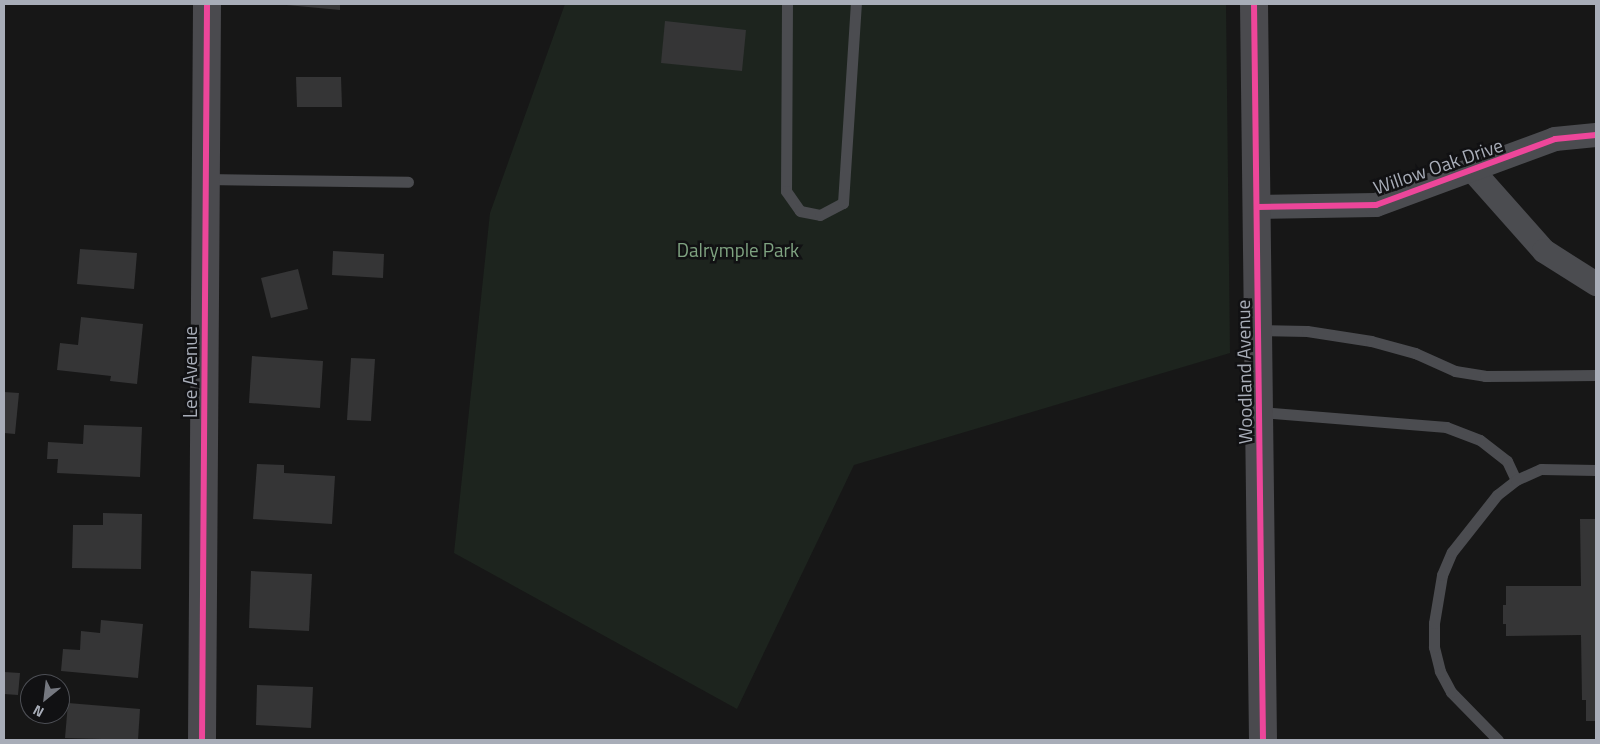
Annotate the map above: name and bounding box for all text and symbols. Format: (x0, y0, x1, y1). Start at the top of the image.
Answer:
street label: Willow Oak Drive (1370, 133, 1506, 199)
park label: Dalrymple Park (677, 239, 799, 261)
street label: Woodland Avenue (1231, 300, 1257, 444)
street label: Lee Avenue (179, 326, 201, 418)
north arrow (20, 674, 70, 724)
text: N (29, 700, 47, 723)

